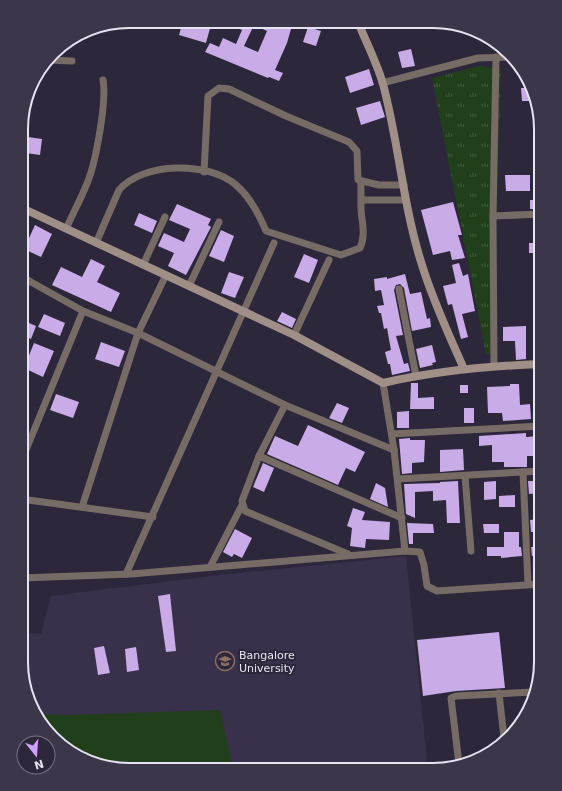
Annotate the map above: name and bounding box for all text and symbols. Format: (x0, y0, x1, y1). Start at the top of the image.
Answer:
place label: Bangalore University (239, 649, 295, 675)
school or university icon: Bangalore University (214, 650, 236, 672)
north arrow (16, 735, 56, 775)
text: N (32, 757, 45, 772)

